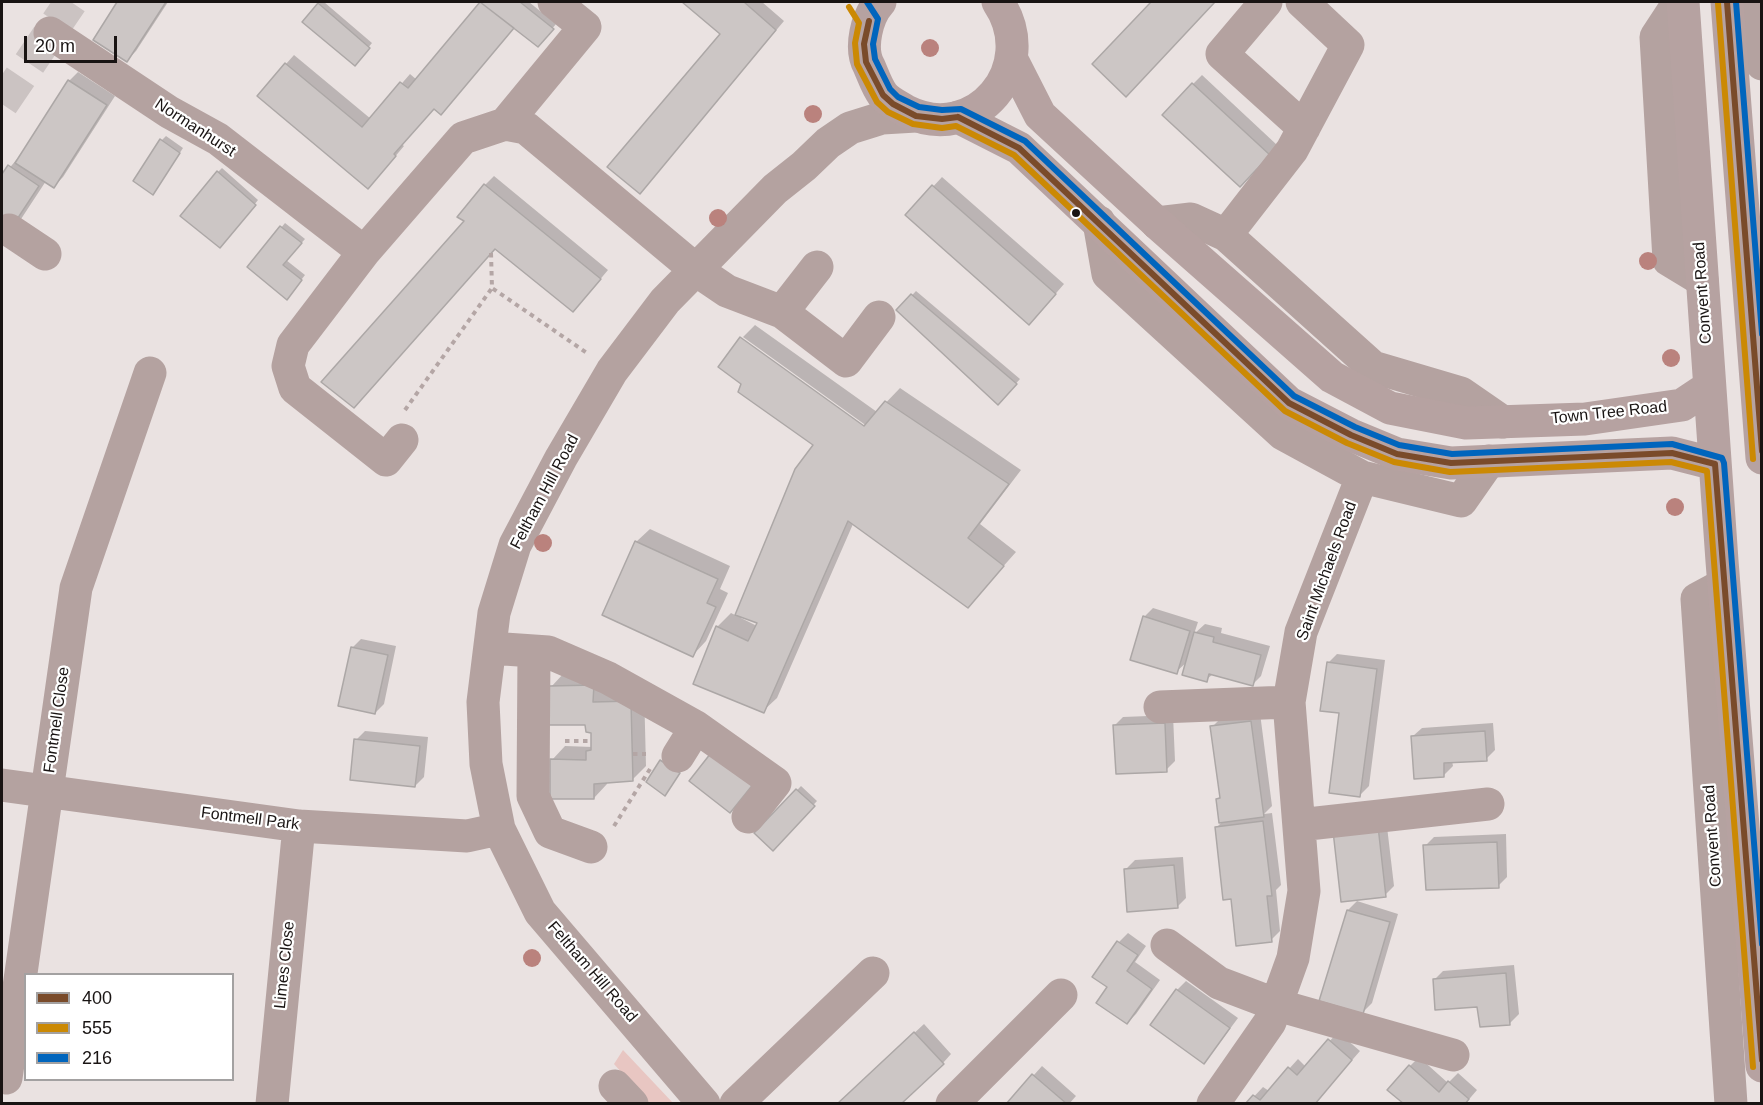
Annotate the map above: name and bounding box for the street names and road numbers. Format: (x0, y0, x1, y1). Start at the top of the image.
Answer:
street label: Normanhurst (151, 95, 239, 161)
street label: Convent Road (1690, 241, 1716, 345)
street label: Town Tree Road (1550, 397, 1668, 429)
street label: Feltham Hill Road (507, 431, 583, 553)
street label: Saint Michaels Road (1293, 499, 1361, 643)
street label: Fontmell Close (40, 666, 74, 774)
street label: Convent Road (1700, 784, 1726, 888)
street label: Fontmell Park (200, 803, 300, 835)
street label: Feltham Hill Road (543, 918, 641, 1026)
street label: Limes Close (271, 920, 299, 1010)

